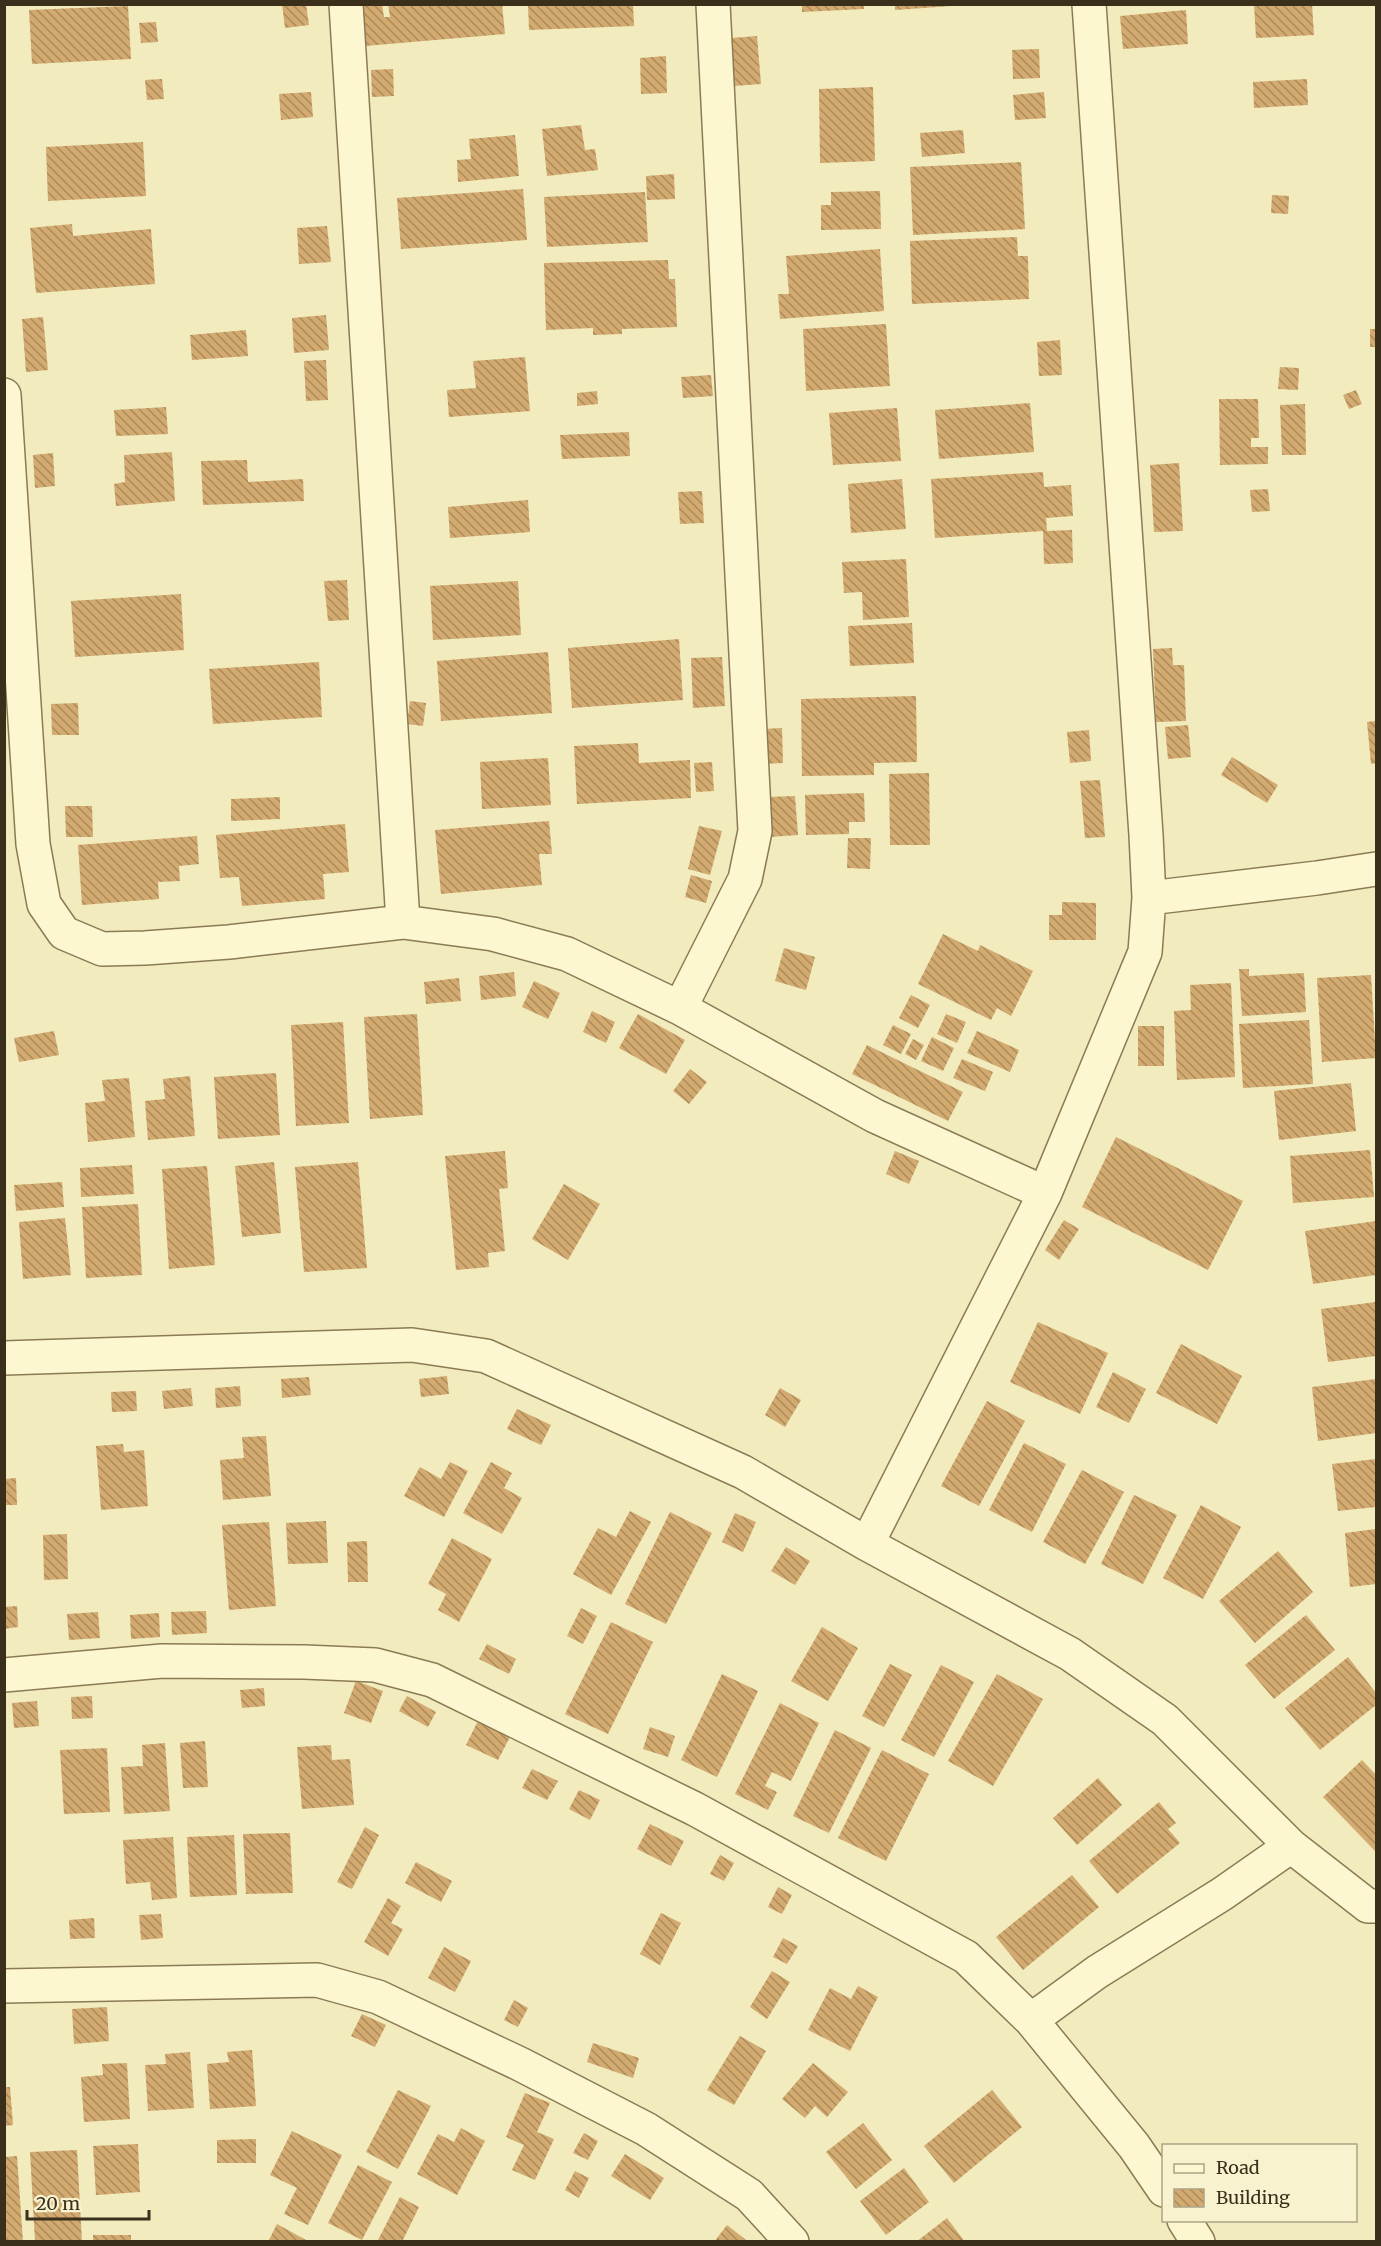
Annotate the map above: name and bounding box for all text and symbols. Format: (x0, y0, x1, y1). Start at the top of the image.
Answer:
legend (1162, 2144, 1357, 2222)
text: Road (1216, 2156, 1260, 2179)
scale bar (27, 2183, 148, 2221)
text: Building (1216, 2186, 1290, 2209)
text: 20 m (36, 2192, 80, 2215)

